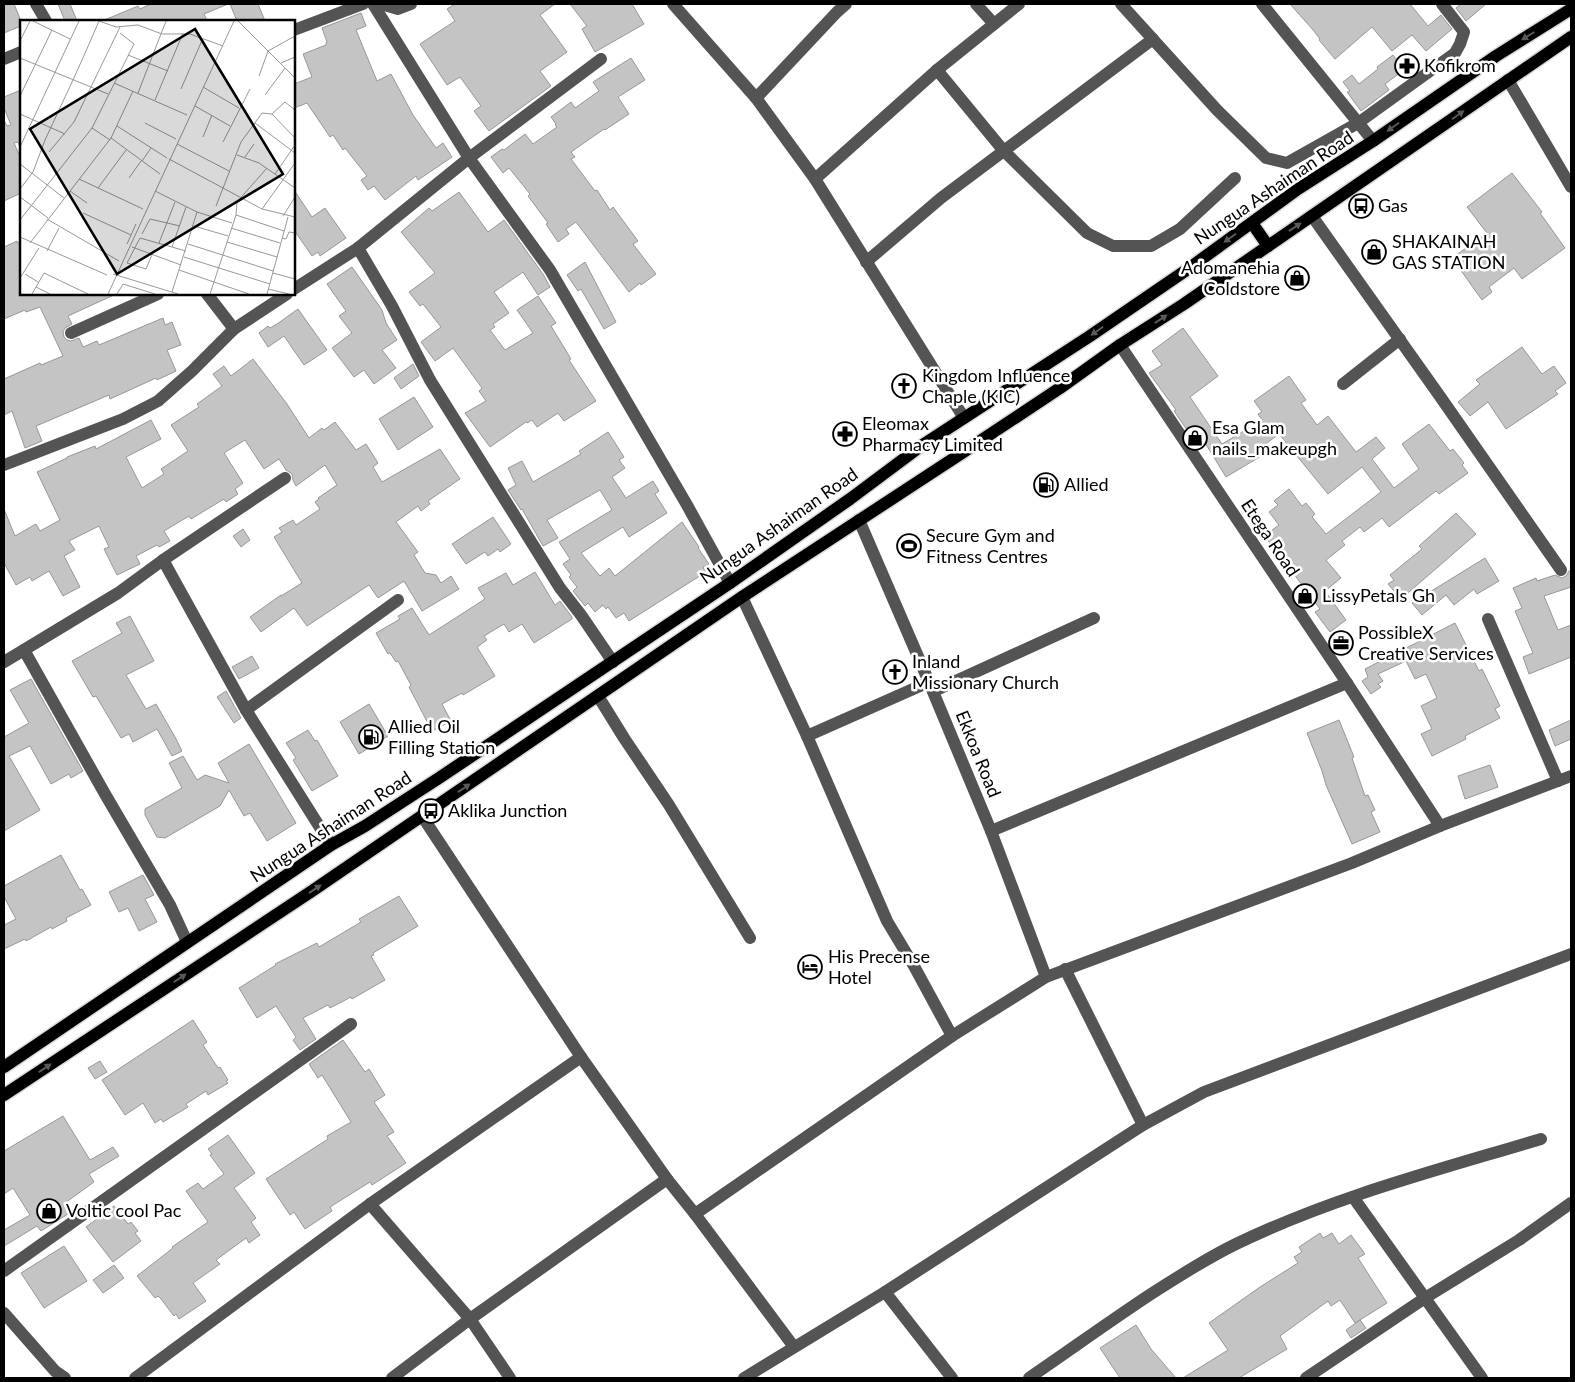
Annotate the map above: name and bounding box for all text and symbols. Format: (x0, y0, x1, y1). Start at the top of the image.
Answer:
inset map (20, 20, 295, 295)
one-way arrow (1521, 32, 1534, 41)
pharmacy icon: Kofikrom (1394, 53, 1420, 79)
place label: Kofikrom (1424, 54, 1496, 76)
one-way arrow (1451, 110, 1465, 120)
one-way arrow (1386, 122, 1400, 132)
street label: Nungua Ashaiman Road (1190, 126, 1357, 249)
bus stop icon: Gas (1348, 193, 1374, 219)
place label: Gas (1378, 194, 1408, 216)
one-way arrow (1289, 222, 1302, 232)
place label: SHAKAINAH GAS STATION (1392, 230, 1505, 273)
one-way arrow (1224, 233, 1237, 244)
shop icon: SHAKAINAH GAS STATION (1361, 239, 1387, 265)
place label: Adomanehia Coldstore (1181, 256, 1280, 299)
shop icon: Adomanehia Coldstore (1284, 265, 1310, 291)
one-way arrow (1154, 314, 1168, 323)
one-way arrow (1090, 326, 1103, 336)
place label: Kingdom Influence Chaple (KIC) (922, 364, 1070, 407)
church icon: Kingdom Influence Chaple (KIC) (891, 373, 917, 399)
place label: Eleomax Pharmacy Limited (862, 412, 1003, 455)
place label: Esa Glam nails_makeupgh (1212, 416, 1337, 459)
pharmacy icon: Eleomax Pharmacy Limited (832, 421, 858, 447)
shop icon: Esa Glam nails_makeupgh (1182, 425, 1208, 451)
street label: Nungua Ashaiman Road (695, 462, 862, 588)
fuel station icon: Allied (1033, 472, 1059, 498)
place label: Allied (1064, 473, 1109, 495)
street label: Etega Road (1237, 495, 1305, 580)
place label: Secure Gym and Fitness Centres (926, 524, 1055, 567)
sports icon: Secure Gym and Fitness Centres (896, 533, 922, 559)
shop icon: LissyPetals Gh (1292, 583, 1318, 609)
place label: LissyPetals Gh (1322, 584, 1435, 606)
place label: PossibleX Creative Services (1358, 621, 1494, 664)
office icon: PossibleX Creative Services (1328, 630, 1354, 656)
place label: Inland Missionary Church (912, 650, 1059, 693)
church icon: Inland Missionary Church (882, 659, 908, 685)
street label: Ekkoa Road (952, 707, 1006, 800)
place label: Allied Oil Filling Station (388, 715, 495, 758)
fuel station icon: Allied Oil Filling Station (358, 724, 384, 750)
street label: Nungua Ashaiman Road (246, 766, 415, 886)
one-way arrow (458, 783, 471, 792)
bus stop icon: Aklika Junction (418, 798, 444, 824)
place label: Aklika Junction (448, 799, 567, 821)
one-way arrow (309, 884, 322, 894)
place label: His Precense Hotel (828, 945, 930, 988)
hotel icon: His Precense Hotel (797, 954, 823, 980)
one-way arrow (173, 973, 186, 983)
one-way arrow (38, 1063, 51, 1073)
shop icon: Voltic cool Pac (36, 1198, 62, 1224)
place label: Voltic cool Pac (66, 1199, 182, 1221)

